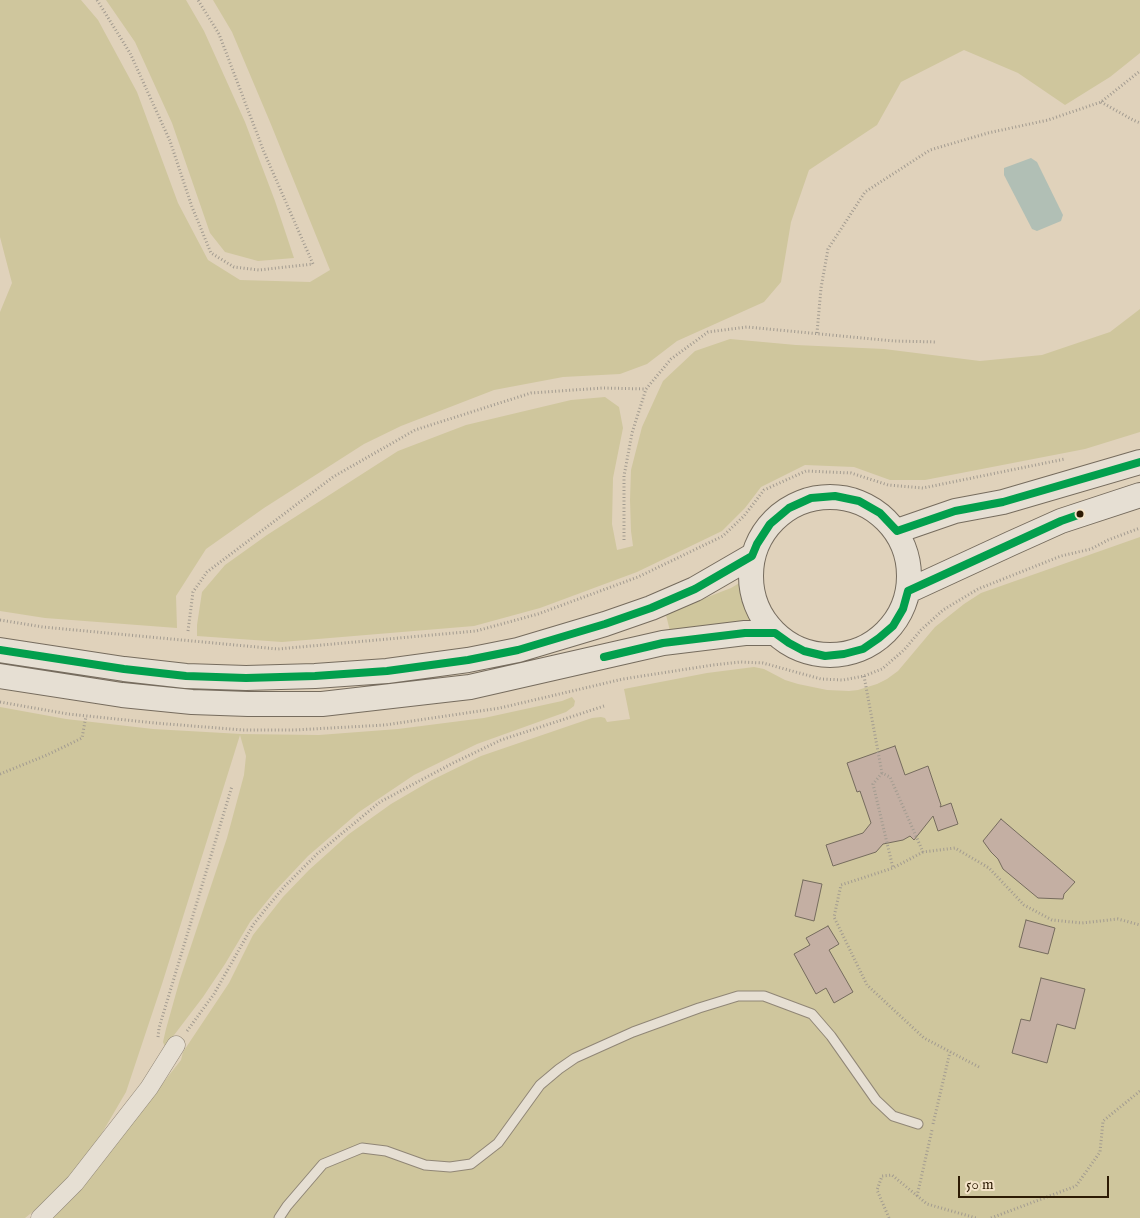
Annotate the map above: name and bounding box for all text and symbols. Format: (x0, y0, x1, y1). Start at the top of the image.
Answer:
unlabelled marker (1075, 509, 1085, 519)
scale bar (960, 1166, 1111, 1198)
text: 50 m (966, 1175, 994, 1194)

